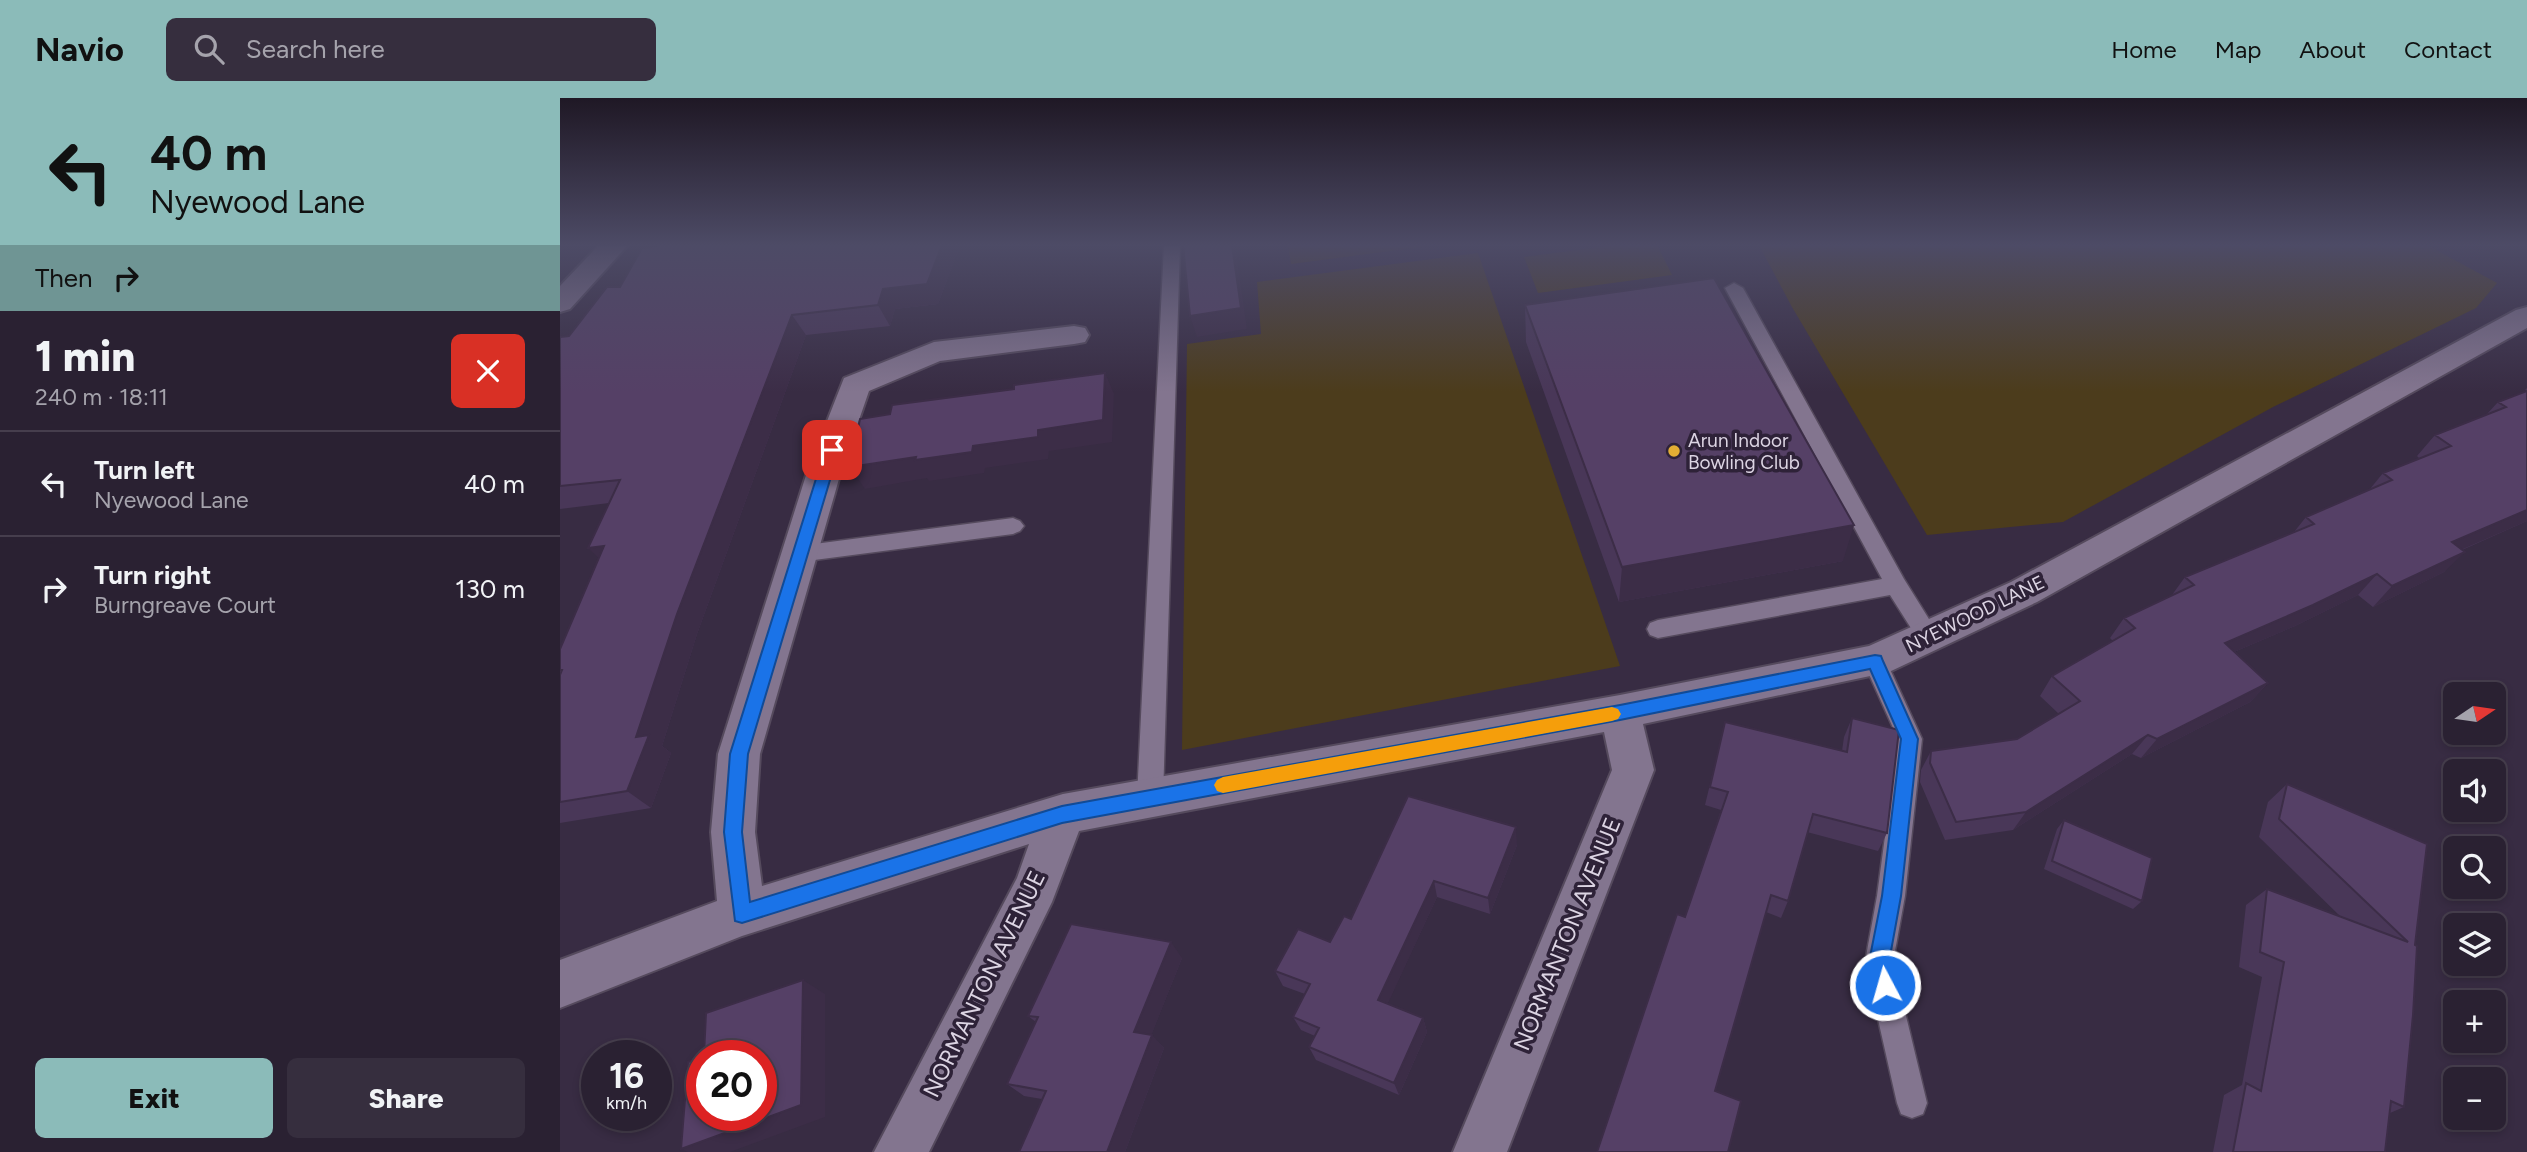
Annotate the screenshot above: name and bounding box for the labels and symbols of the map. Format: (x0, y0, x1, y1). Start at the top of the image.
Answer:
pin (802, 420, 862, 480)
place label: Arun Indoor Bowling Club (1688, 429, 1800, 474)
marker: Arun Indoor Bowling Club (1666, 443, 1682, 459)
street label: NYEWOOD LANE (1902, 570, 2048, 658)
north arrow (2443, 682, 2506, 746)
street label: NORMANTON AVENUE (1507, 813, 1627, 1055)
street label: NORMANTON AVENUE (917, 866, 1051, 1102)
position arrow (1848, 948, 1922, 1022)
speed limit sign: 20 (686, 1040, 777, 1131)

